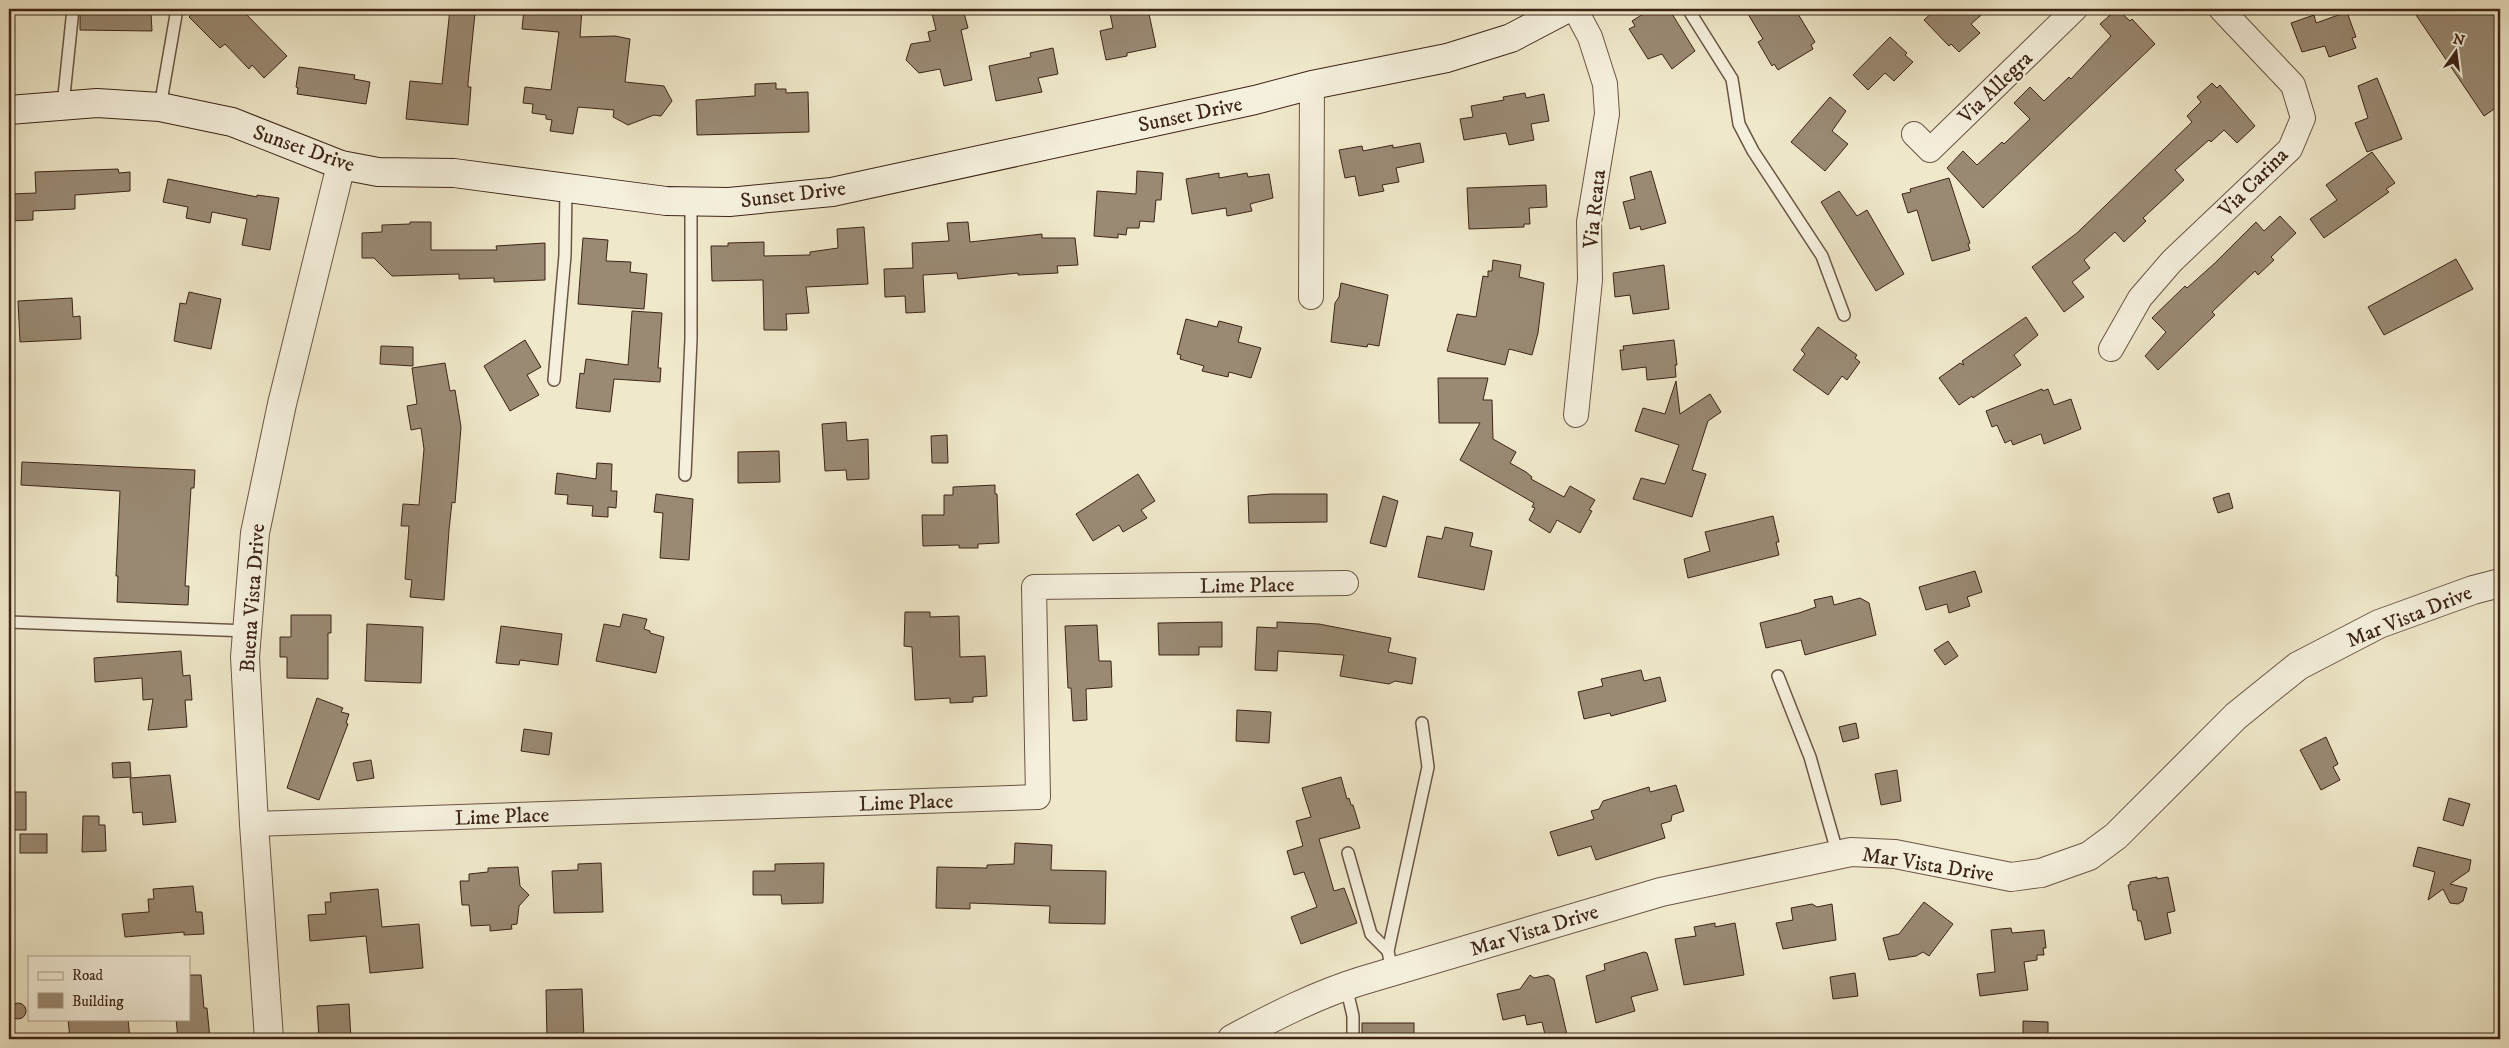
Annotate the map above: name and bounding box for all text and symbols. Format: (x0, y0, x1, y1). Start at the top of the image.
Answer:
north arrow (2432, 28, 2482, 78)
text: N (2451, 30, 2467, 51)
street label: Via Allegra (1952, 46, 2038, 130)
street label: Sunset Drive (1136, 91, 1245, 139)
street label: Sunset Drive (249, 119, 358, 179)
street label: Via Carina (2213, 142, 2294, 224)
street label: Via Reata (1578, 168, 1612, 251)
street label: Sunset Drive (739, 176, 848, 214)
street label: Buena Vista Drive (235, 523, 271, 673)
street label: Lime Place (1200, 572, 1295, 600)
street label: Mar Vista Drive (2343, 580, 2476, 654)
street label: Lime Place (858, 788, 954, 818)
street label: Lime Place (454, 802, 550, 832)
street label: Mar Vista Drive (1860, 842, 1996, 888)
street label: Mar Vista Drive (1467, 899, 1602, 963)
legend (28, 956, 190, 1020)
text: Road (72, 966, 104, 985)
text: Building (72, 992, 124, 1011)

